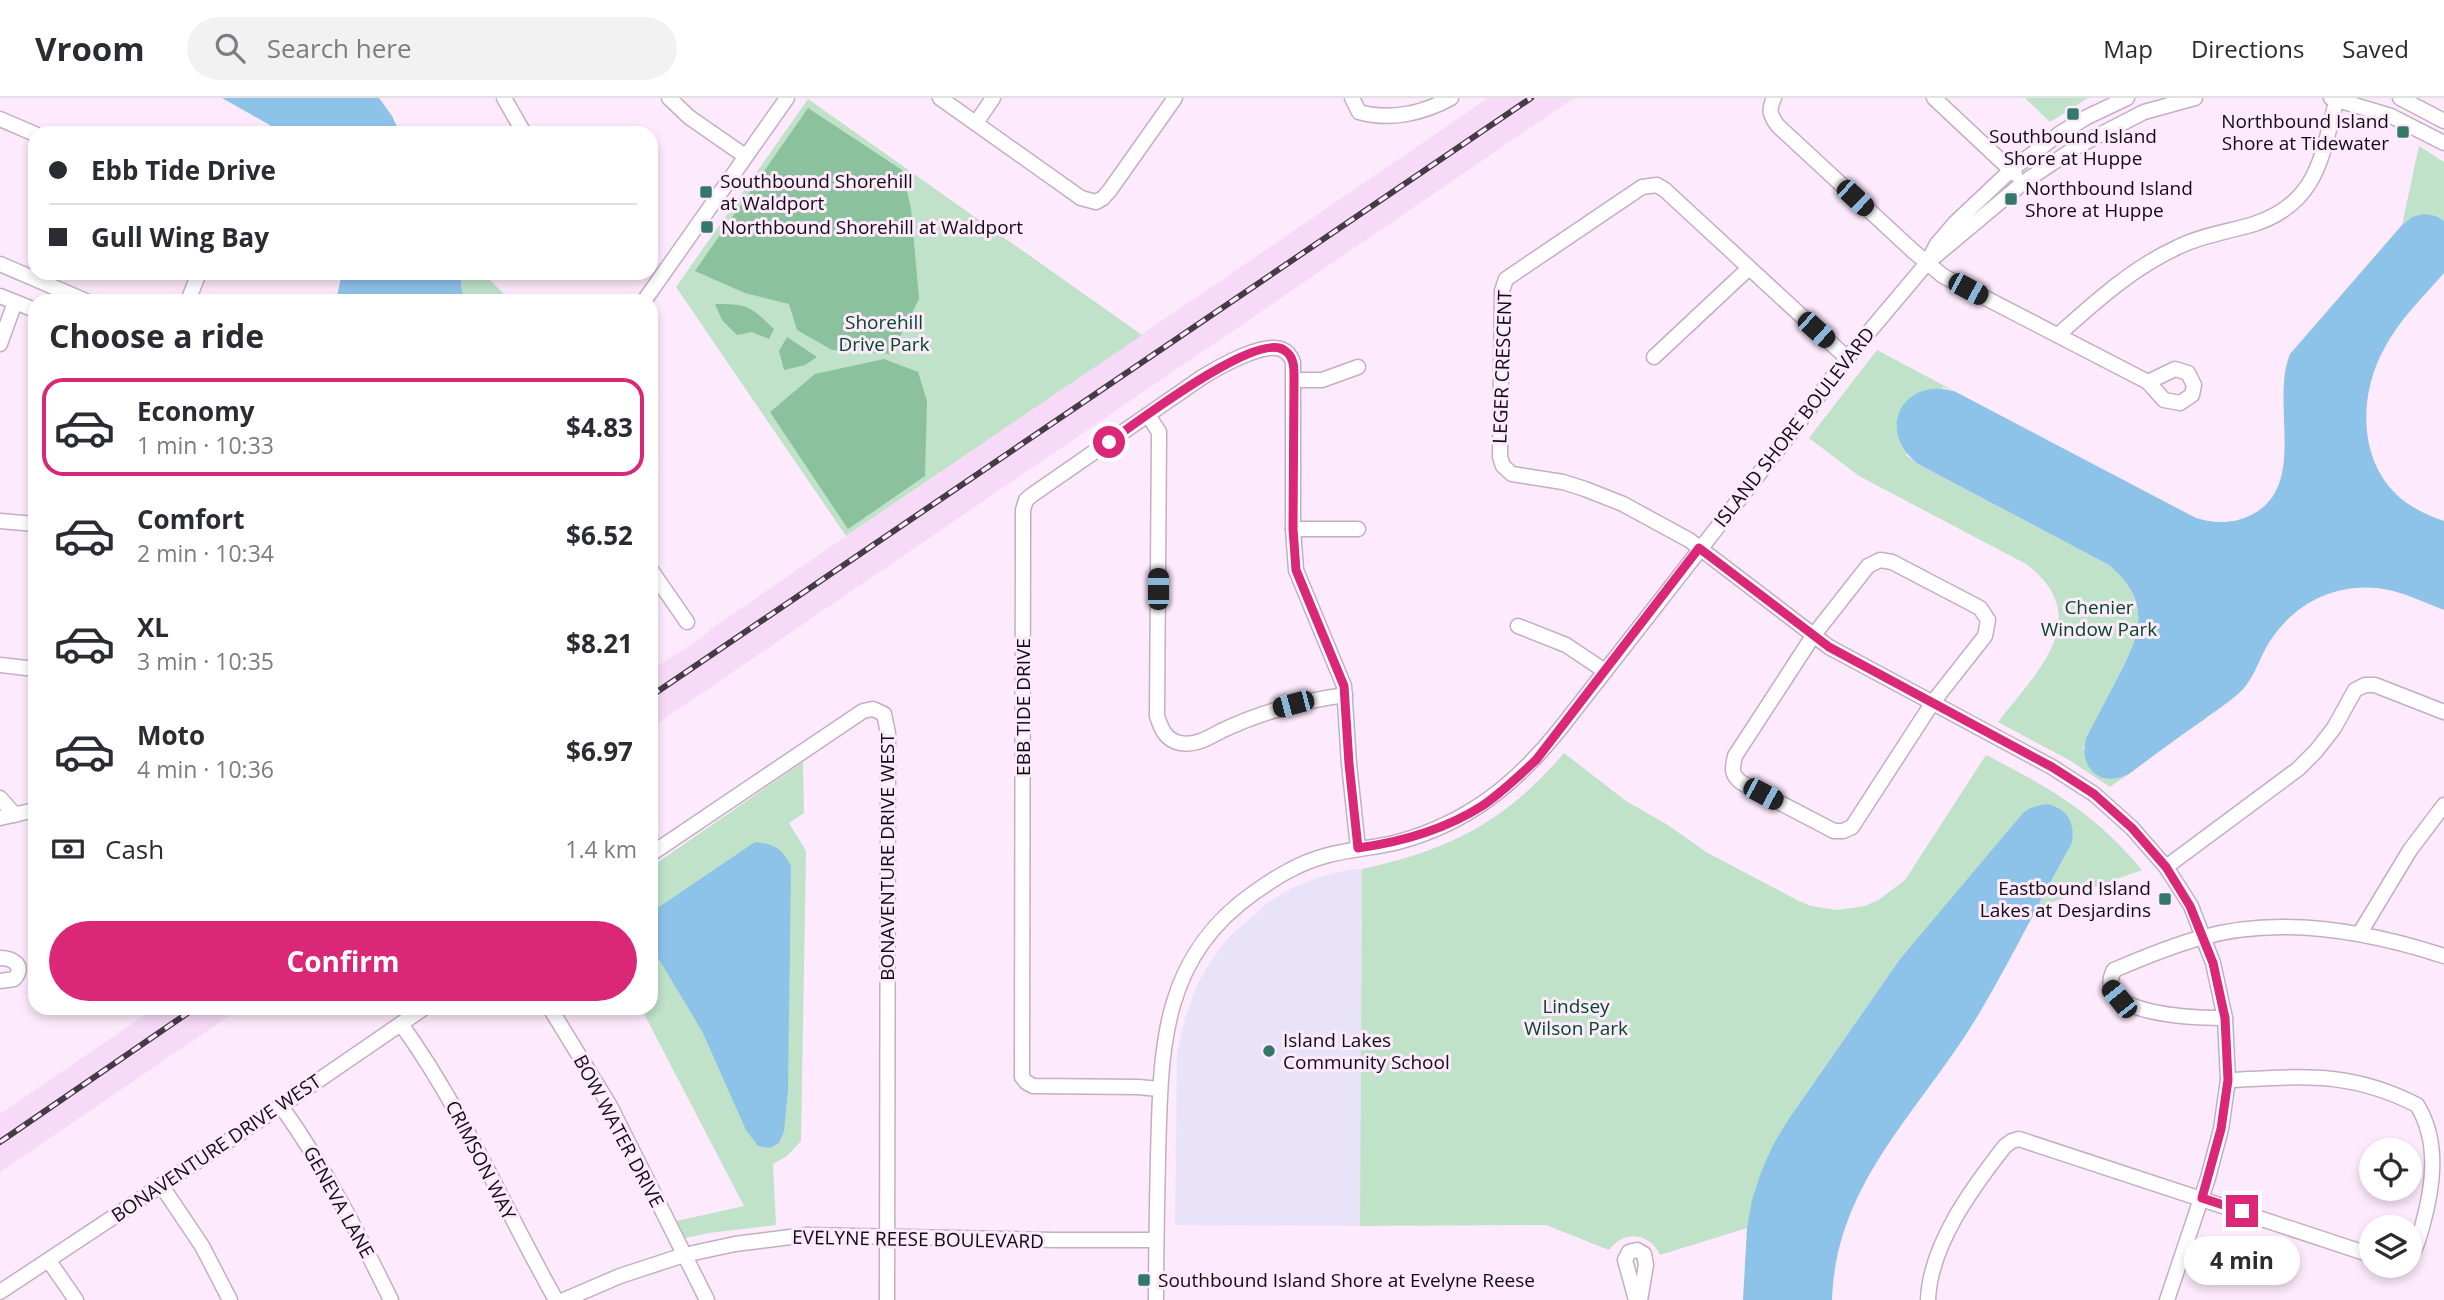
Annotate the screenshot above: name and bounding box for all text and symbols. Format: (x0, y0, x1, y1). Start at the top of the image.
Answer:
search box (187, 17, 677, 80)
text: Vroom (35, 26, 145, 71)
icon: search (211, 29, 249, 67)
text: Search here (267, 30, 412, 66)
text: Map (2103, 32, 2153, 65)
text: Directions (2191, 32, 2304, 65)
text: Saved (2342, 32, 2409, 65)
marker: Southbound Island Shore at Huppe (2065, 106, 2081, 122)
place label: Northbound Island Shore at Tidewater (2221, 108, 2389, 156)
place label: Southbound Island Shore at Huppe (1989, 123, 2157, 171)
marker: Northbound Island Shore at Tidewater (2395, 124, 2411, 140)
text: Ebb Tide Drive (91, 152, 276, 188)
place label: Southbound Shorehill at Waldport (720, 168, 913, 216)
place label: Northbound Island Shore at Huppe (2025, 175, 2193, 223)
car (1833, 176, 1878, 220)
marker: Southbound Shorehill at Waldport (698, 184, 714, 200)
marker: Northbound Island Shore at Huppe (2003, 191, 2019, 207)
place label: Northbound Shorehill at Waldport (721, 214, 1023, 240)
text: Gull Wing Bay (91, 219, 269, 255)
marker: Northbound Shorehill at Waldport (699, 219, 715, 235)
car (1945, 270, 1992, 308)
street label: LEGER CRESCENT (1486, 289, 1518, 444)
car (1794, 308, 1839, 352)
park label: Shorehill Drive Park (838, 309, 930, 357)
text: Choose a ride (49, 314, 264, 357)
street label: ISLAND SHORE BOULEVARD (1708, 322, 1880, 532)
text: Economy (137, 393, 255, 429)
icon: car (53, 396, 116, 459)
text: $4.83 (566, 409, 633, 445)
route start (1093, 426, 1125, 458)
text: 1 min · 10:33 (137, 429, 274, 461)
text: Comfort (137, 501, 244, 537)
icon: car (53, 504, 116, 567)
text: $6.52 (566, 517, 633, 553)
text: 2 min · 10:34 (137, 537, 274, 569)
car (1148, 568, 1169, 610)
park label: Chenier Window Park (2041, 594, 2157, 642)
text: XL (137, 609, 169, 645)
icon: car (53, 612, 116, 675)
text: $8.21 (566, 625, 633, 661)
street label: EBB TIDE DRIVE (1010, 638, 1036, 776)
text: 3 min · 10:35 (137, 645, 274, 677)
car (1270, 688, 1317, 720)
text: Moto (137, 717, 205, 753)
icon: car (53, 720, 116, 783)
text: $6.97 (566, 733, 633, 769)
street label: BONAVENTURE DRIVE WEST (874, 733, 900, 981)
text: 4 min · 10:36 (137, 753, 274, 785)
car (1740, 775, 1787, 813)
icon: cash (49, 830, 87, 868)
text: Cash (105, 831, 164, 867)
text: 1.4 km (565, 833, 637, 865)
place label: Eastbound Island Lakes at Desjardins (1980, 875, 2151, 923)
marker: Eastbound Island Lakes at Desjardins (2157, 891, 2173, 907)
button: Confirm (49, 921, 637, 1001)
car (2098, 976, 2141, 1022)
park label: Lindsey Wilson Park (1524, 993, 1628, 1041)
place label: Island Lakes Community School (1283, 1027, 1450, 1075)
marker: Island Lakes Community School (1261, 1043, 1277, 1059)
street label: BOW WATER DRIVE (568, 1050, 670, 1212)
street label: BONAVENTURE DRIVE WEST (106, 1068, 326, 1228)
street label: CRIMSON WAY (440, 1096, 522, 1224)
map controls (2359, 1138, 2422, 1278)
button: locate (2359, 1138, 2422, 1201)
street label: GENEVA LANE (297, 1141, 381, 1263)
route end (2226, 1195, 2258, 1227)
button: layers (2359, 1215, 2422, 1278)
street label: EVELYNE REESE BOULEVARD (792, 1224, 1044, 1254)
callout: 4 min (2184, 1236, 2300, 1284)
text: 4 min (2210, 1244, 2274, 1276)
place label: Southbound Island Shore at Evelyne Reese (1158, 1267, 1535, 1293)
marker: Southbound Island Shore at Evelyne Reese (1136, 1272, 1152, 1288)

